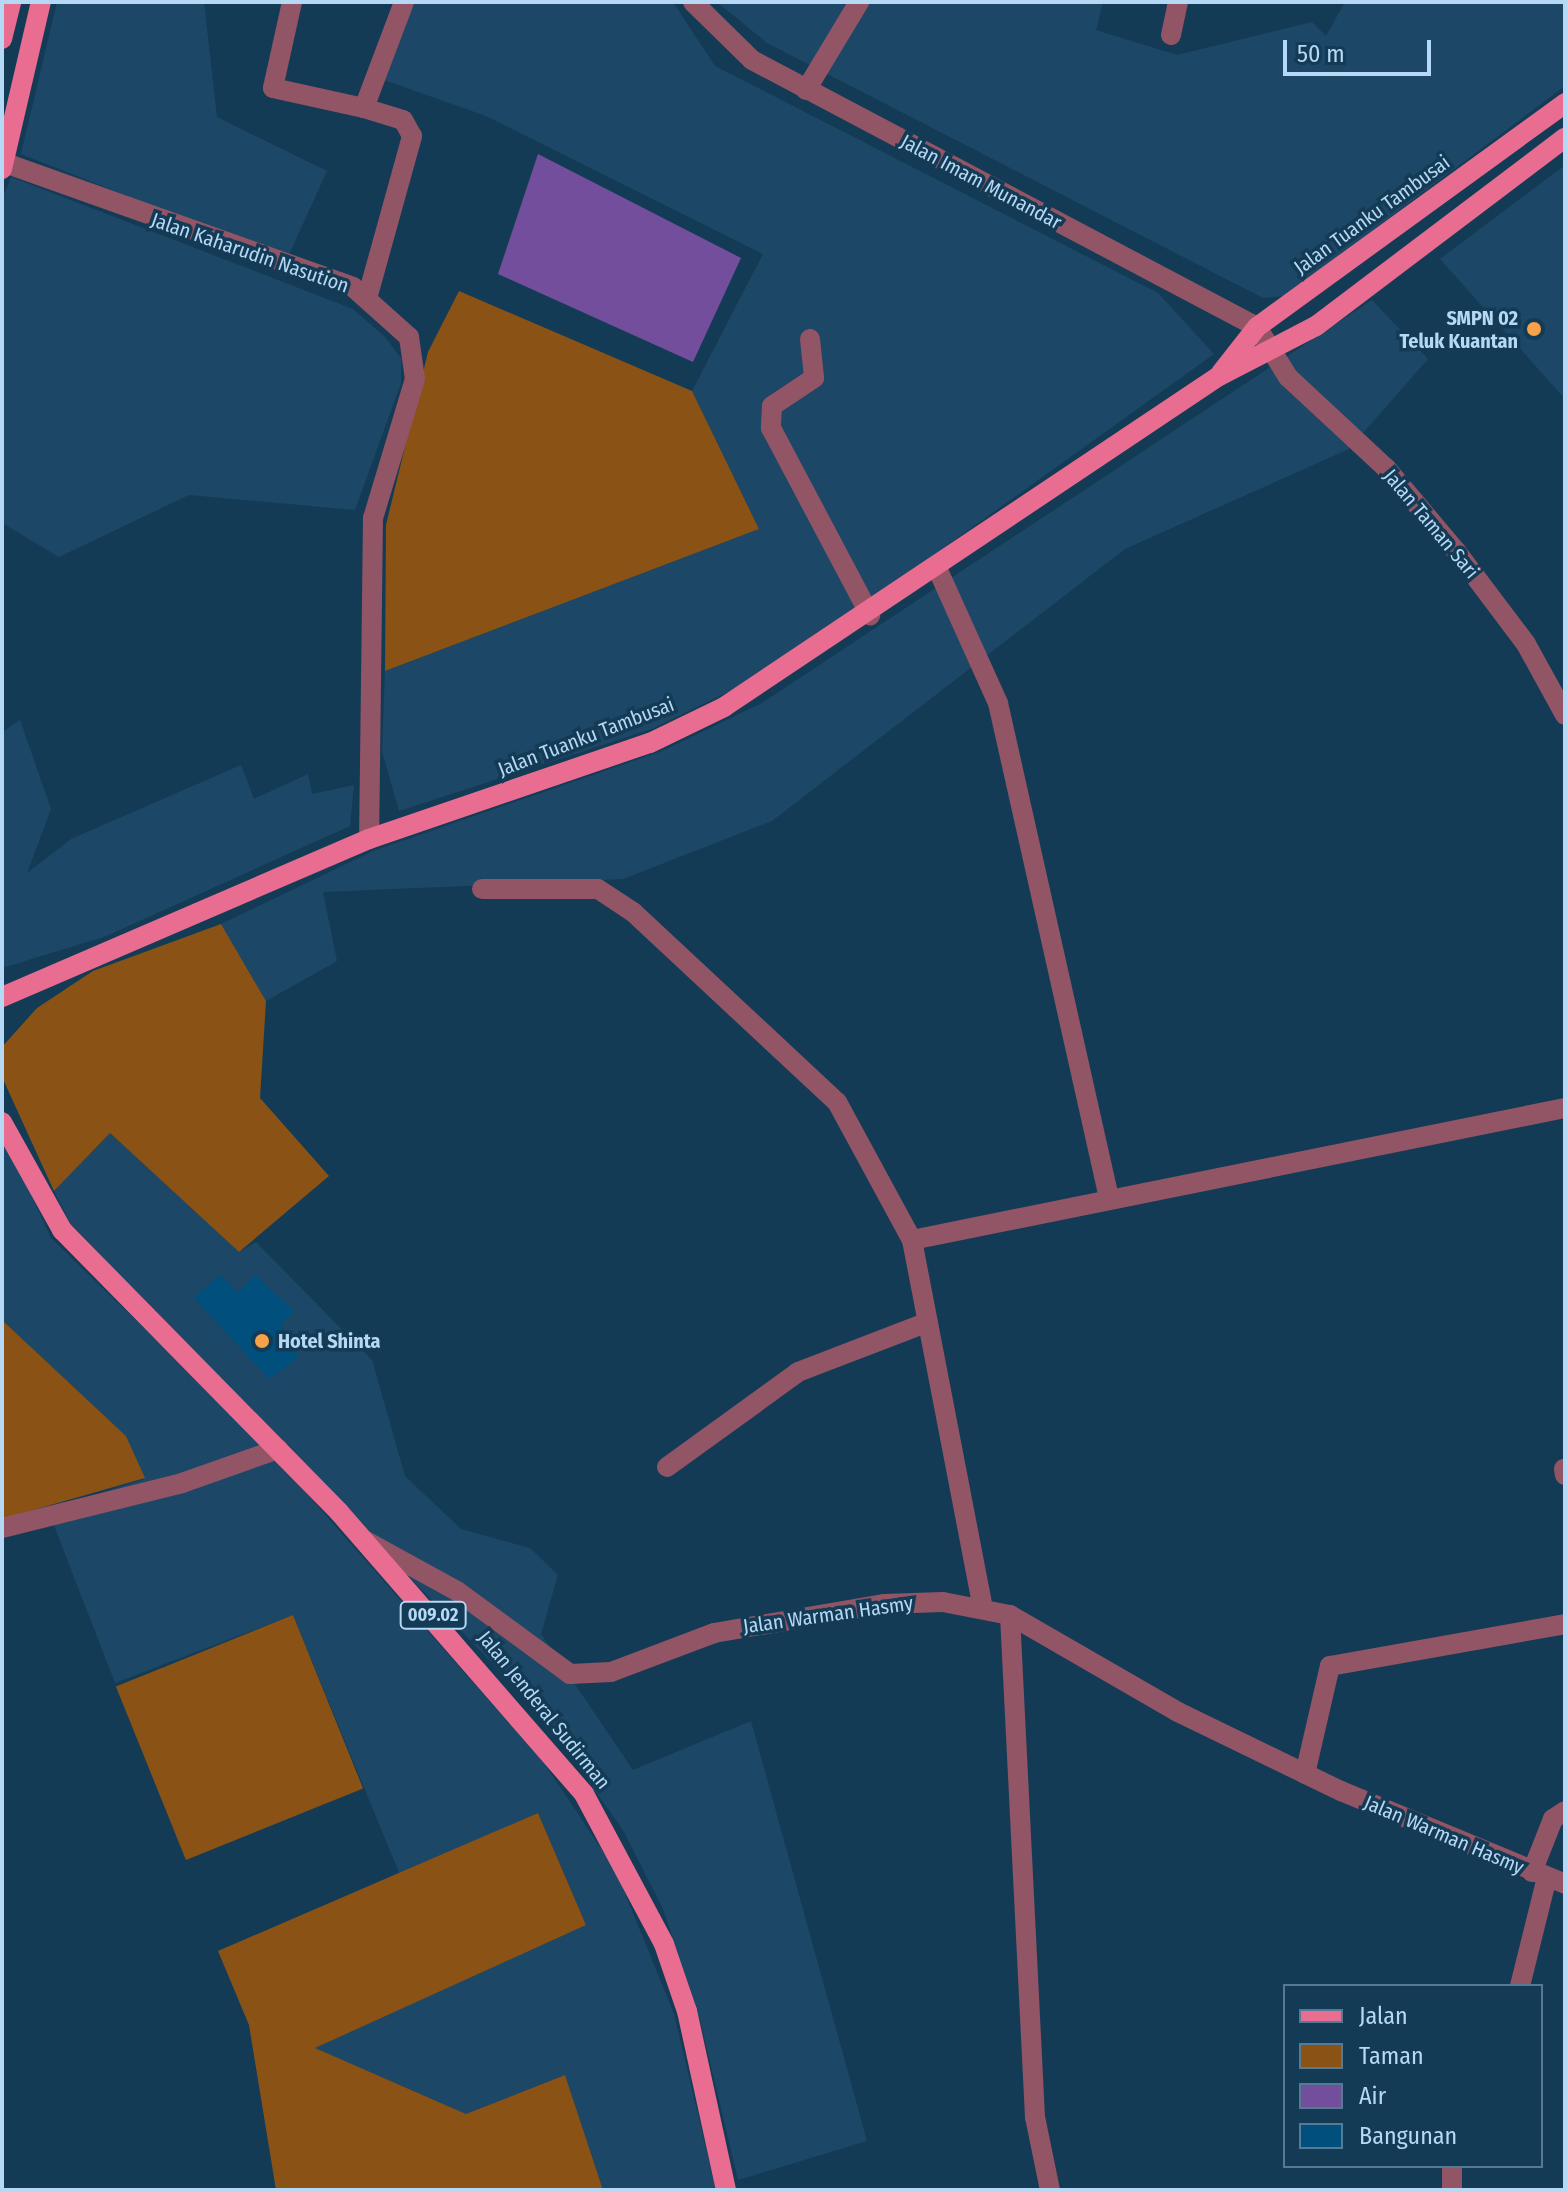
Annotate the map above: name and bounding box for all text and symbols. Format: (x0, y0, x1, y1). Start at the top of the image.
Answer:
scale bar (1287, 24, 1435, 74)
text: 50 m (1297, 40, 1345, 68)
street label: Jalan Imam Munandar (896, 129, 1066, 235)
street label: Jalan Tuanku Tambusai (1289, 150, 1455, 280)
street label: Jalan Kaharudin Nasution (148, 208, 352, 298)
place label: SMPN 02 Teluk Kuantan (1400, 306, 1518, 353)
marker: SMPN 02 Teluk Kuantan (1525, 320, 1543, 338)
street label: Jalan Taman Sari (1378, 464, 1484, 584)
street label: Jalan Tuanku Tambusai (495, 692, 677, 782)
place label: Hotel Shinta (278, 1329, 380, 1353)
marker: Hotel Shinta (253, 1332, 271, 1350)
street label: Jalan Warman Hasmy (741, 1591, 915, 1639)
road number: 009.02 (399, 1601, 467, 1629)
street label: Jalan Jenderal Sudirman (473, 1626, 615, 1794)
street label: Jalan Warman Hasmy (1360, 1790, 1528, 1880)
legend (1283, 1984, 1543, 2168)
text: Jalan (1359, 2002, 1408, 2030)
text: Taman (1359, 2042, 1424, 2070)
text: Air (1359, 2082, 1386, 2110)
text: Bangunan (1359, 2122, 1457, 2150)

